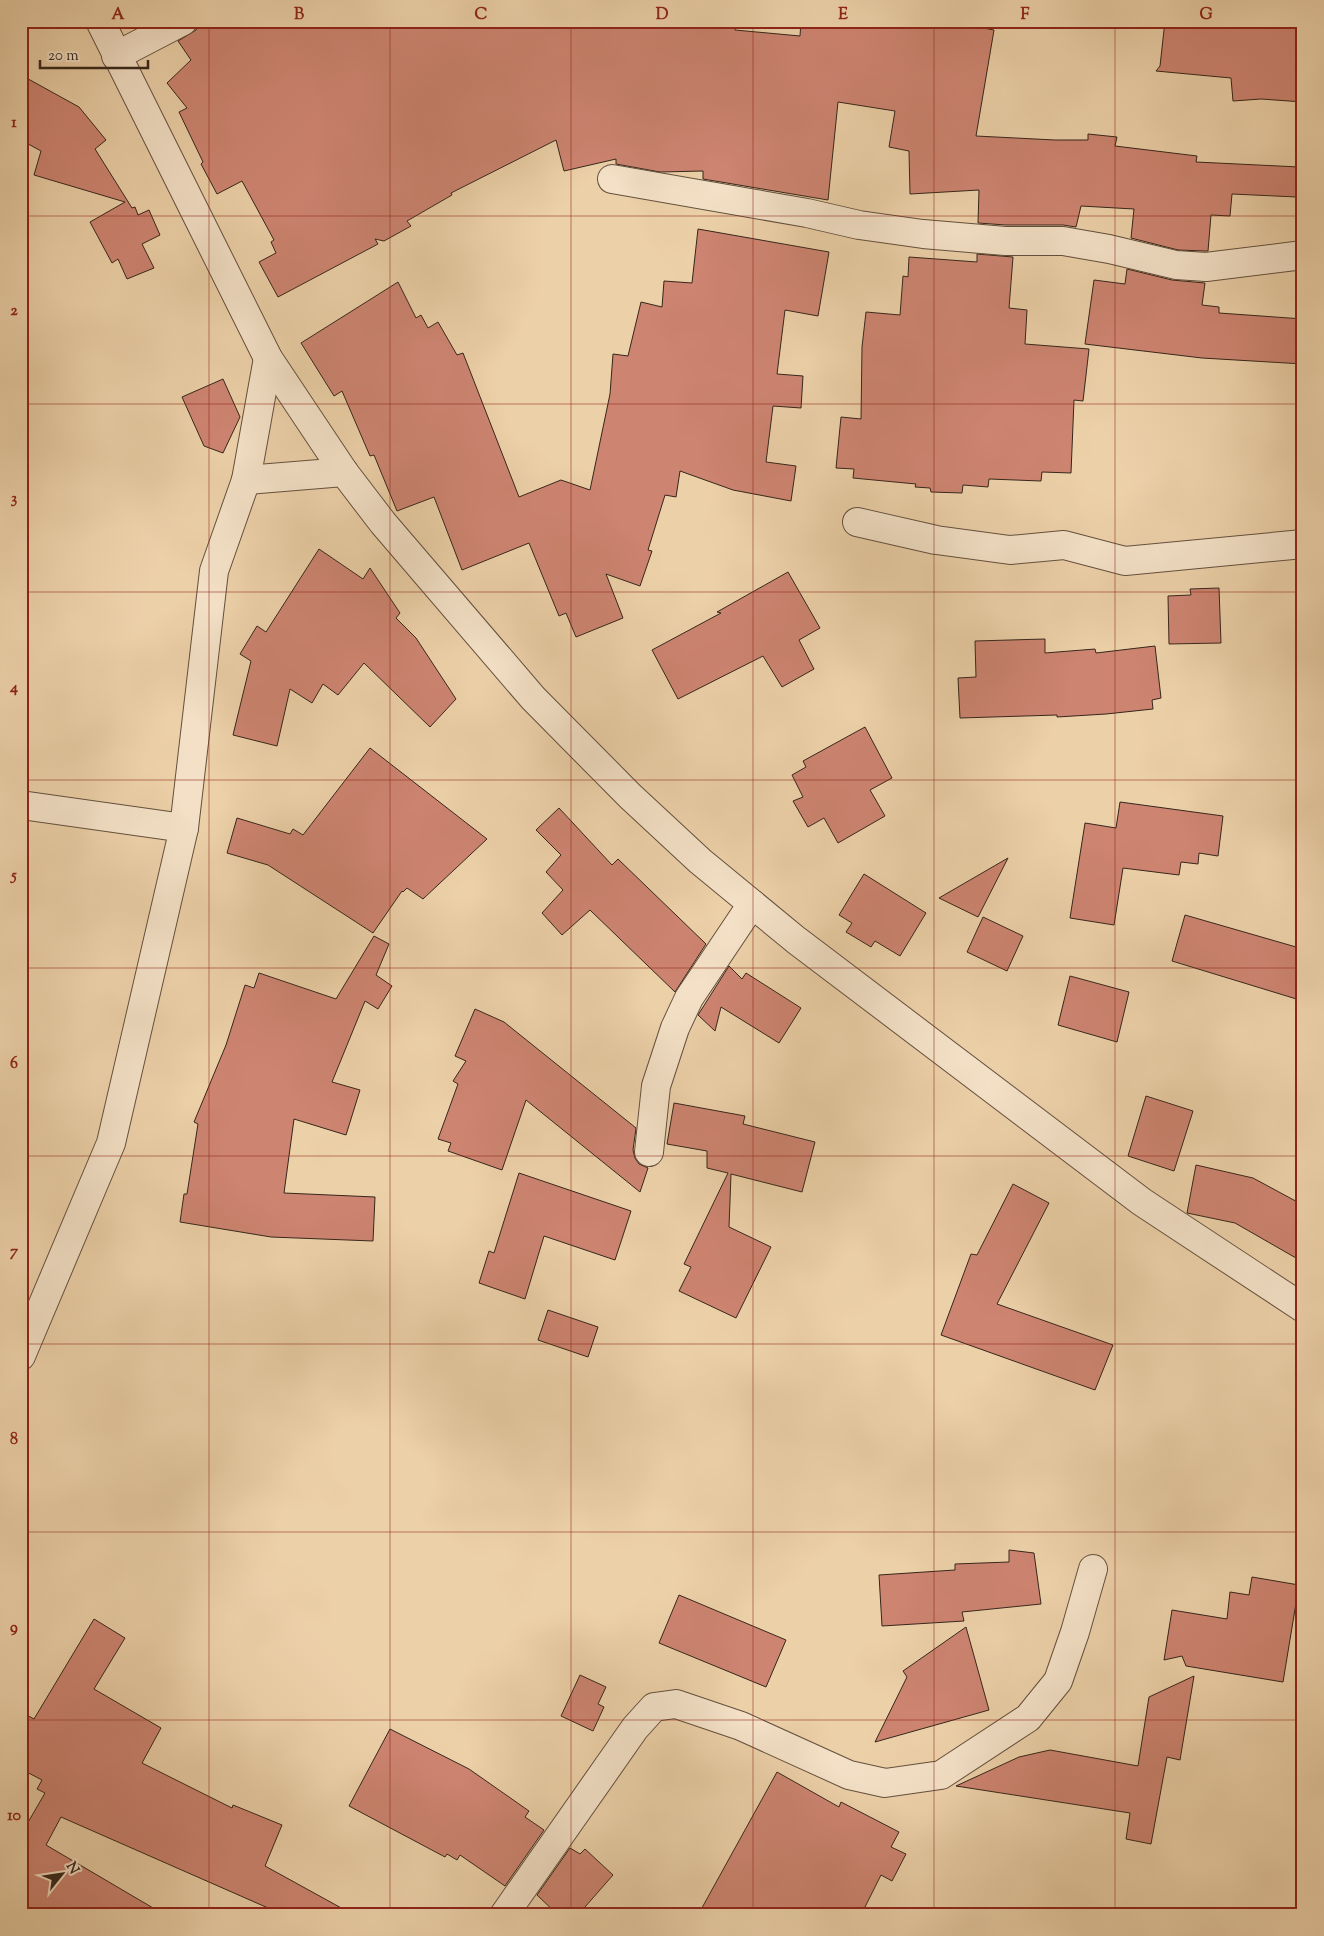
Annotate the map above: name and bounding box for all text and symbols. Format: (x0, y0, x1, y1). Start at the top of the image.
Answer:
text: A (112, 4, 125, 27)
text: B (294, 4, 304, 27)
text: C (475, 4, 488, 27)
text: D (656, 4, 669, 27)
text: E (838, 4, 848, 27)
text: F (1021, 4, 1030, 27)
text: G (1199, 4, 1213, 27)
scale bar (40, 38, 148, 70)
text: 20 m (48, 46, 79, 67)
text: 1 (11, 112, 17, 135)
text: 2 (10, 300, 18, 323)
text: 3 (11, 488, 18, 511)
text: 4 (9, 677, 18, 700)
text: 5 (9, 865, 17, 888)
text: 6 (10, 1053, 18, 1076)
text: 7 (10, 1241, 19, 1264)
text: 8 (10, 1429, 18, 1452)
text: 9 (10, 1617, 18, 1640)
text: 10 (7, 1805, 21, 1828)
north arrow (38, 1848, 88, 1898)
text: N (60, 1859, 83, 1878)

